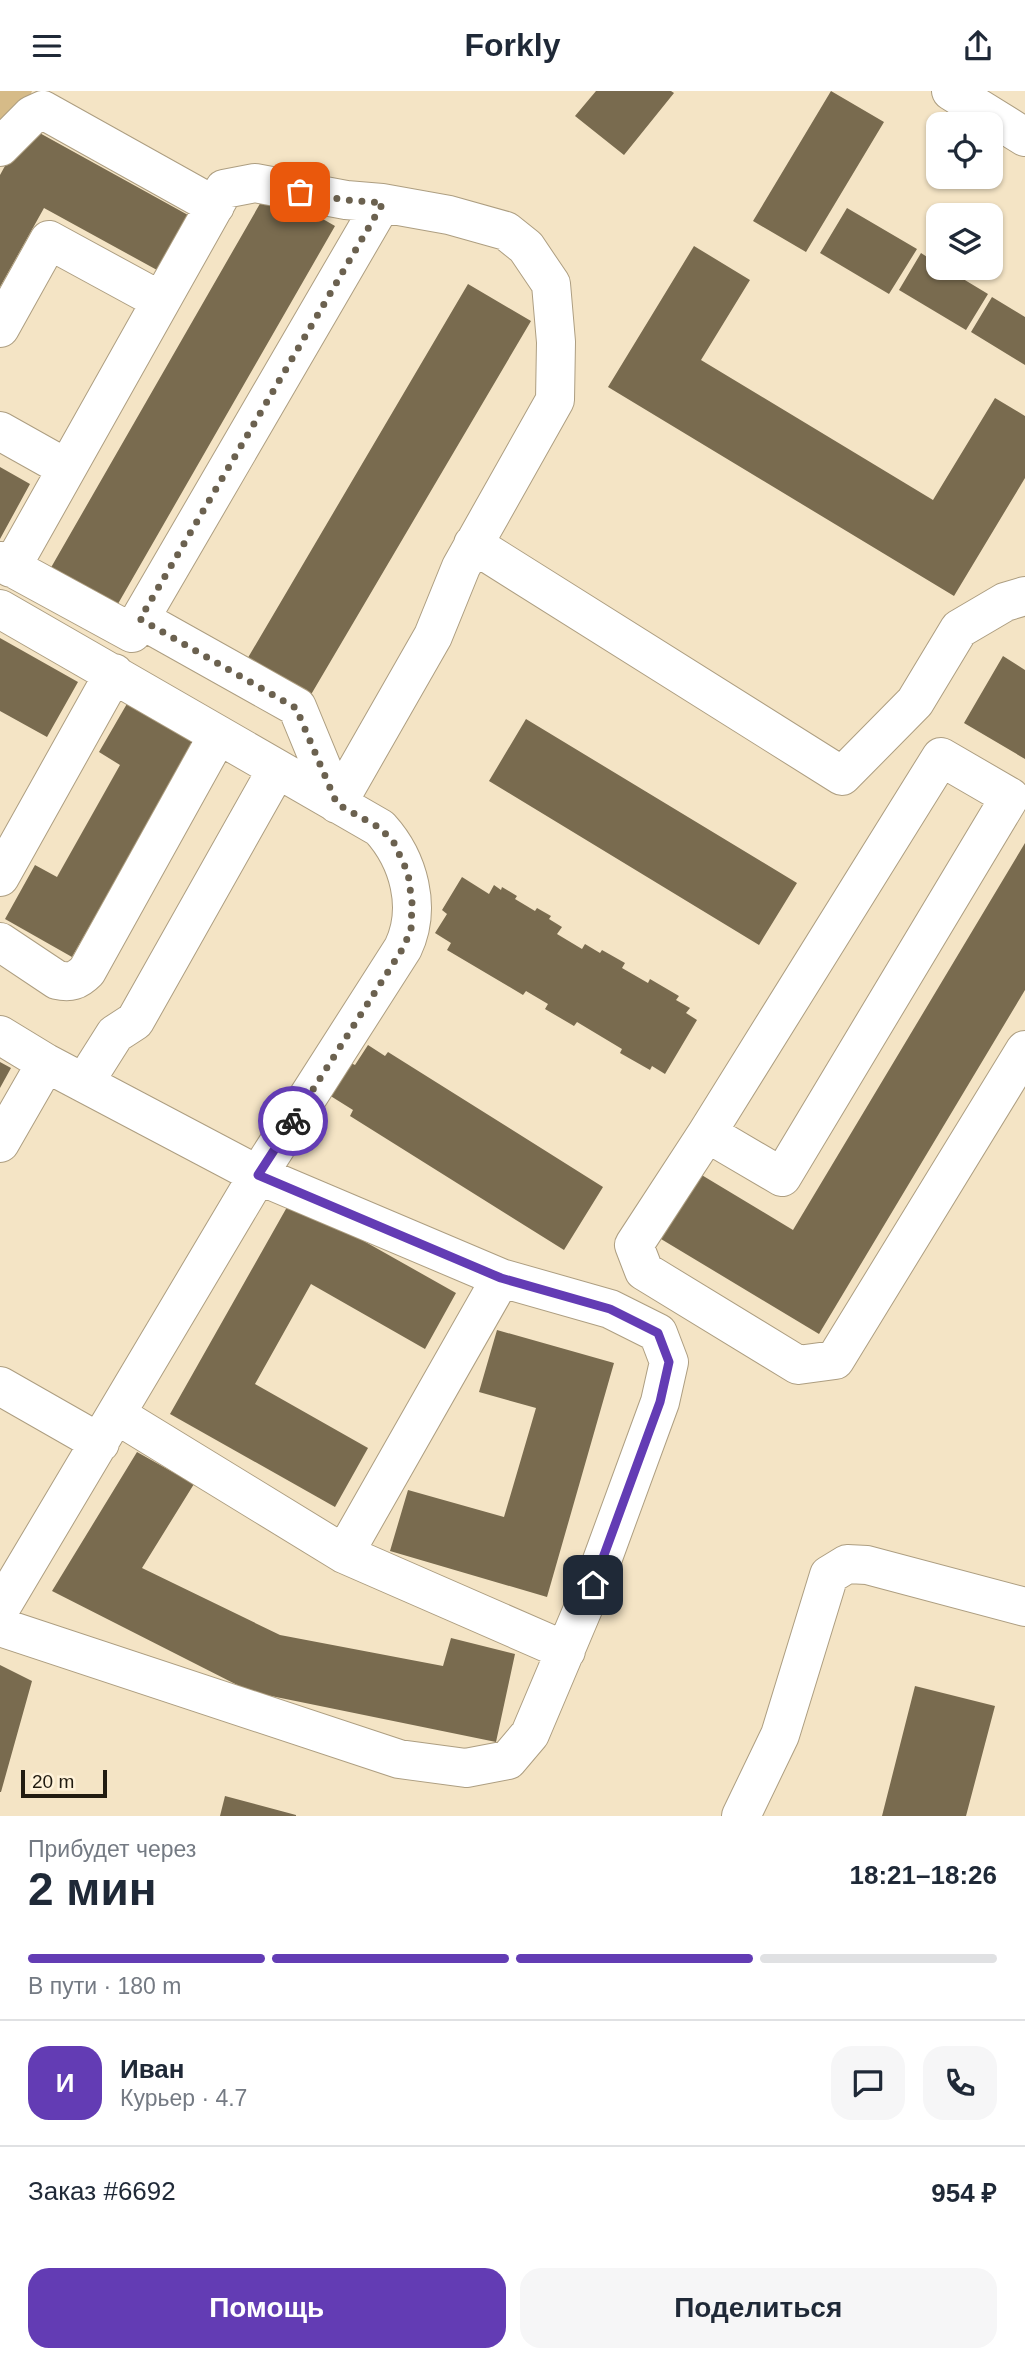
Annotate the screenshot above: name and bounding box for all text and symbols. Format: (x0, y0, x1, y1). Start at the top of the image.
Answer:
icon: menu (28, 27, 66, 65)
text: Forkly (464, 27, 561, 63)
icon: share (959, 27, 997, 65)
map controls (926, 112, 1003, 280)
button: locate (926, 112, 1003, 189)
pin (270, 162, 330, 222)
icon: bag (281, 173, 319, 211)
button: layers (926, 203, 1003, 280)
courier (258, 1086, 328, 1156)
icon: bike (274, 1102, 312, 1140)
pin (563, 1555, 623, 1615)
icon: home (574, 1566, 612, 1604)
scale bar (21, 1767, 107, 1799)
text: 20 m (32, 1771, 74, 1792)
text: Прибудет через (28, 1836, 196, 1862)
text: 18:21–18:26 (850, 1860, 997, 1890)
text: 2 мин (28, 1863, 156, 1915)
text: В пути · 180 m (28, 1973, 181, 1999)
button: chat (831, 2046, 905, 2120)
button: phone (923, 2046, 997, 2120)
text: Иван (120, 2054, 185, 2084)
text: И (56, 2068, 74, 2098)
text: Курьер · 4.7 (120, 2085, 247, 2111)
text: Заказ #6692 (28, 2176, 176, 2206)
text: 954 ₽ (931, 2178, 997, 2208)
button: Помощь (28, 2268, 506, 2348)
button: Поделиться (520, 2268, 997, 2348)

